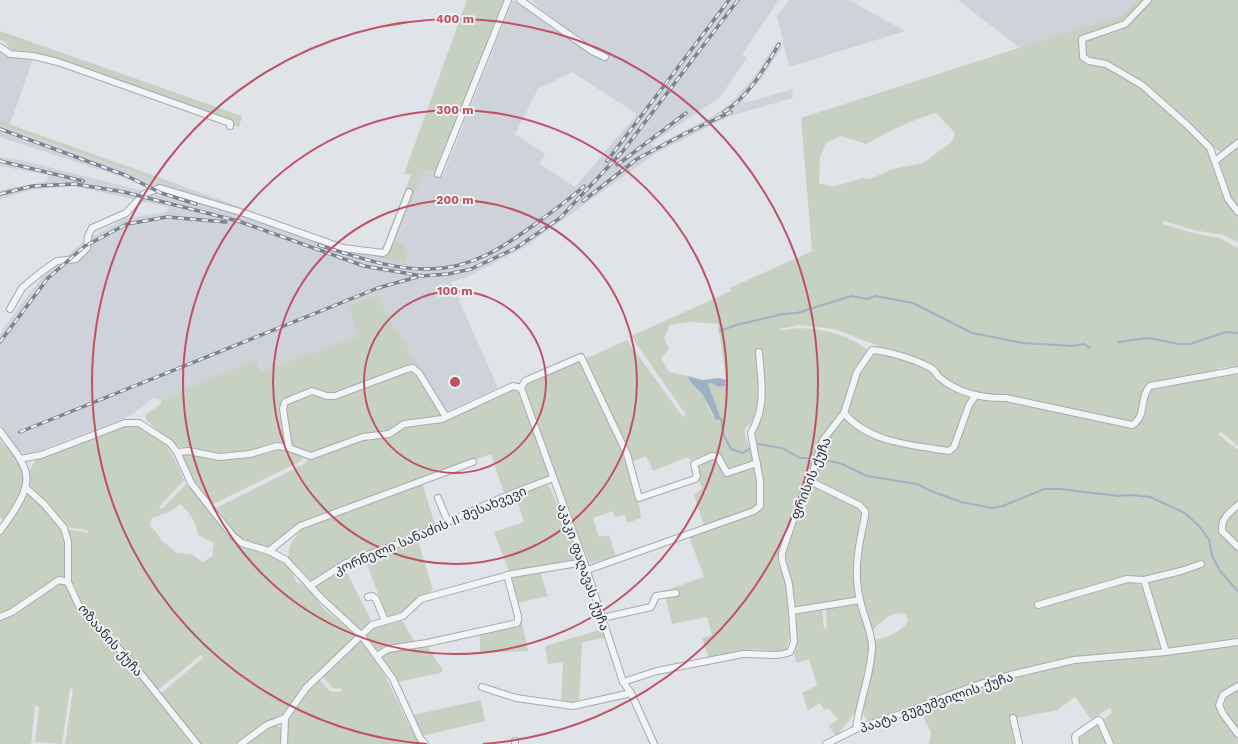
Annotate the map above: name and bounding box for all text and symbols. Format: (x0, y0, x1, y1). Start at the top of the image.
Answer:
text: 400 m (436, 12, 474, 26)
text: 300 m (436, 103, 474, 117)
text: 200 m (436, 193, 474, 207)
text: 100 m (437, 284, 473, 298)
centre of rings (448, 375, 462, 389)
street label: ფრისის ქუჩა (787, 435, 834, 521)
street label: კორნელი სანაძის II შესახვევი (332, 483, 529, 579)
street label: აკაკი ფაღავას ქუჩა (554, 502, 612, 633)
street label: ოზაანის ქუჩა (75, 601, 146, 679)
street label: პაატა გუგუშვილის ქუჩა (857, 669, 1015, 737)

